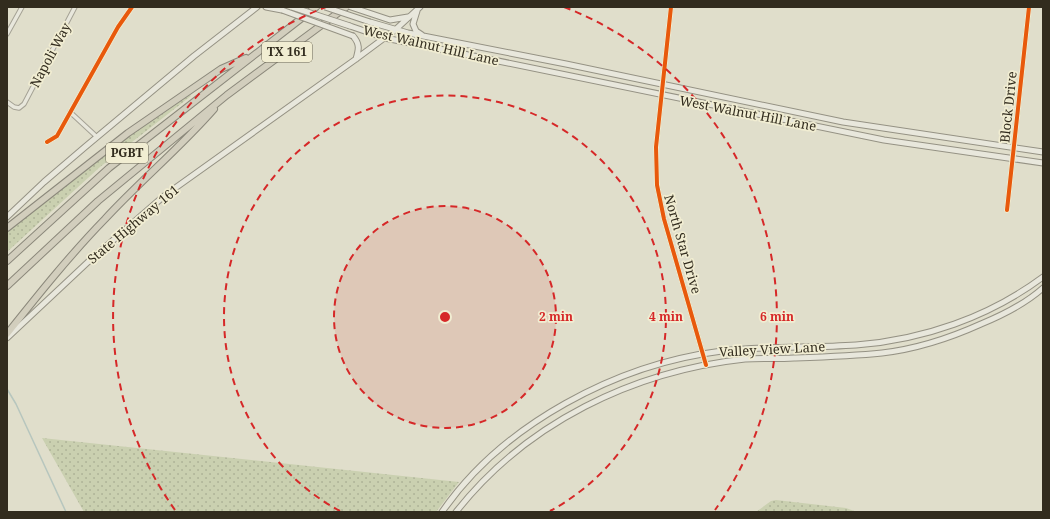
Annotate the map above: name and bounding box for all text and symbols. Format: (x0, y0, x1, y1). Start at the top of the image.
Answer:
street label: Napoli Way (25, 19, 75, 91)
street label: West Walnut Hill Lane (361, 21, 501, 69)
road number: TX 161 (262, 42, 312, 62)
street label: Block Drive (995, 70, 1021, 144)
street label: West Walnut Hill Lane (678, 91, 818, 135)
road number: PGBT (106, 143, 148, 163)
street label: State Highway 161 (83, 180, 183, 268)
street label: North Star Drive (660, 192, 706, 296)
text: 2 min (539, 308, 573, 325)
text: 4 min (649, 308, 683, 325)
text: 6 min (760, 308, 794, 325)
centre of rings (438, 310, 452, 324)
street label: Valley View Lane (718, 337, 826, 361)

